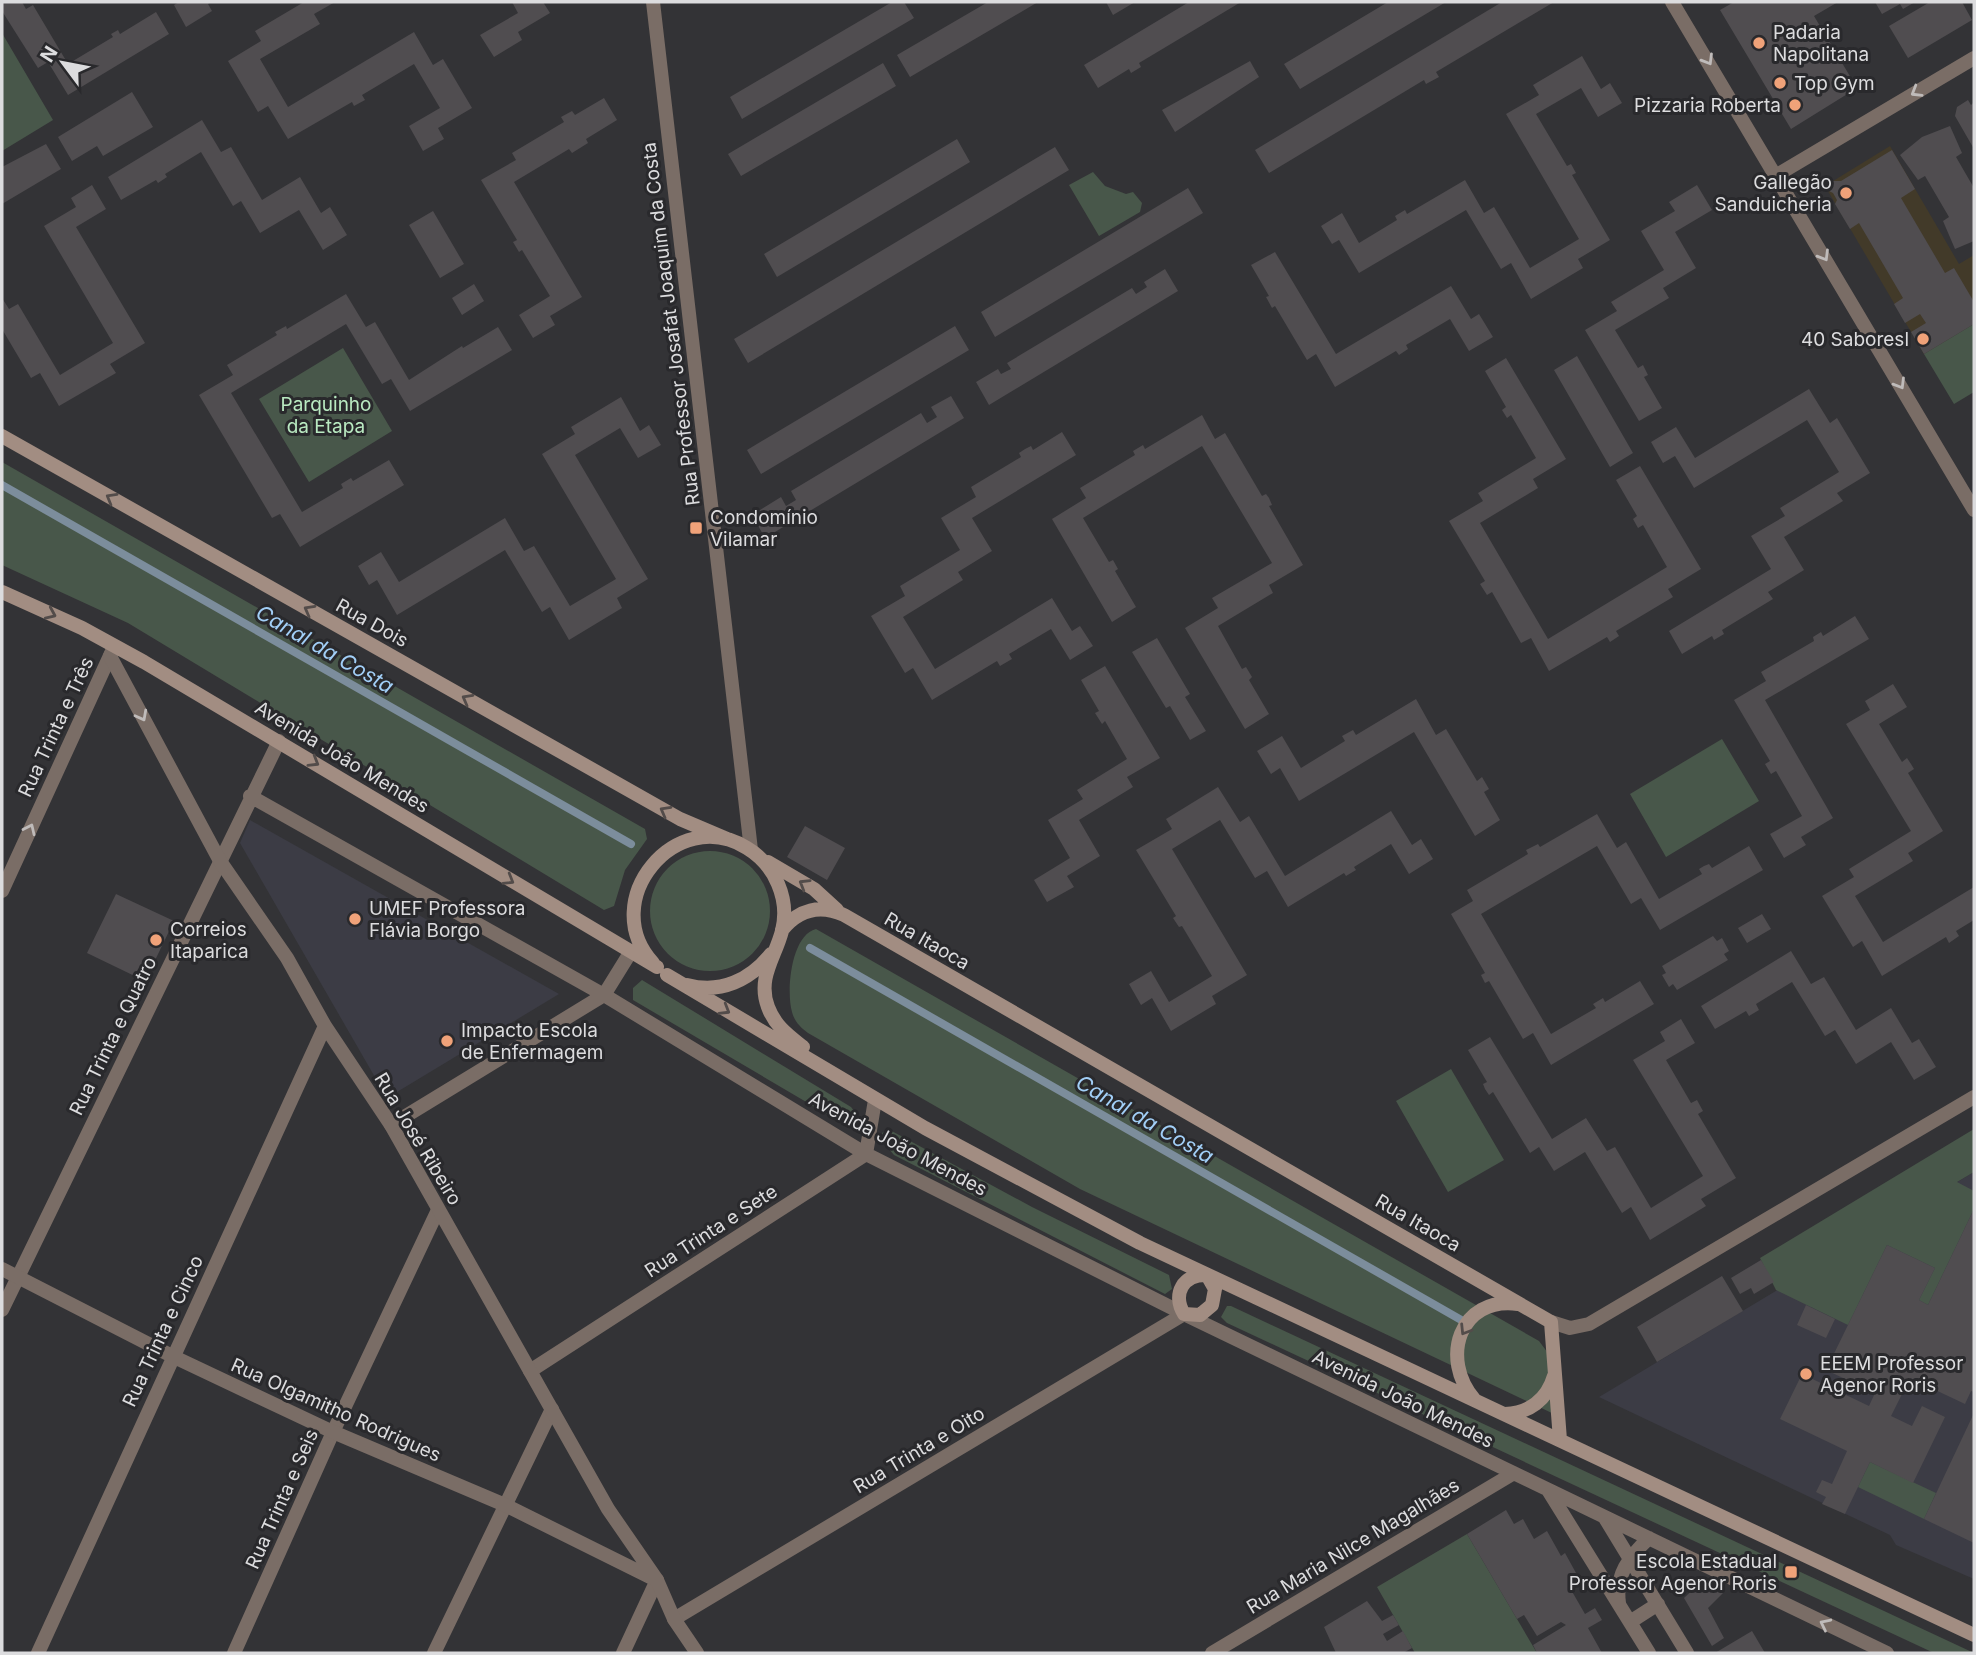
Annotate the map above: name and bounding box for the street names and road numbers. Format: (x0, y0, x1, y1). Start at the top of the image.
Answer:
street label: Rua Professor Josafat Joaquim da Costa (637, 141, 705, 507)
street label: Rua Dois (332, 594, 412, 652)
street label: Rua Trinta e Três (13, 653, 99, 801)
street label: Avenida João Mendes (251, 696, 433, 818)
street label: Rua Itaoca (880, 907, 974, 975)
street label: Rua Trinta e Quatro (65, 953, 161, 1119)
street label: Rua José Ribeiro (369, 1069, 467, 1209)
street label: Avenida João Mendes (805, 1087, 991, 1201)
street label: Rua Trinta e Sete (641, 1180, 781, 1282)
street label: Rua Itaoca (1371, 1189, 1465, 1257)
street label: Rua Trinta e Cinco (118, 1252, 208, 1410)
street label: Avenida João Mendes (1309, 1345, 1497, 1453)
street label: Rua Olgamitho Rodrigues (227, 1353, 445, 1467)
street label: Rua Trinta e Oito (849, 1402, 989, 1498)
street label: Rua Trinta e Seis (241, 1426, 323, 1572)
street label: Rua Maria Nilce Magalhães (1243, 1473, 1463, 1619)

